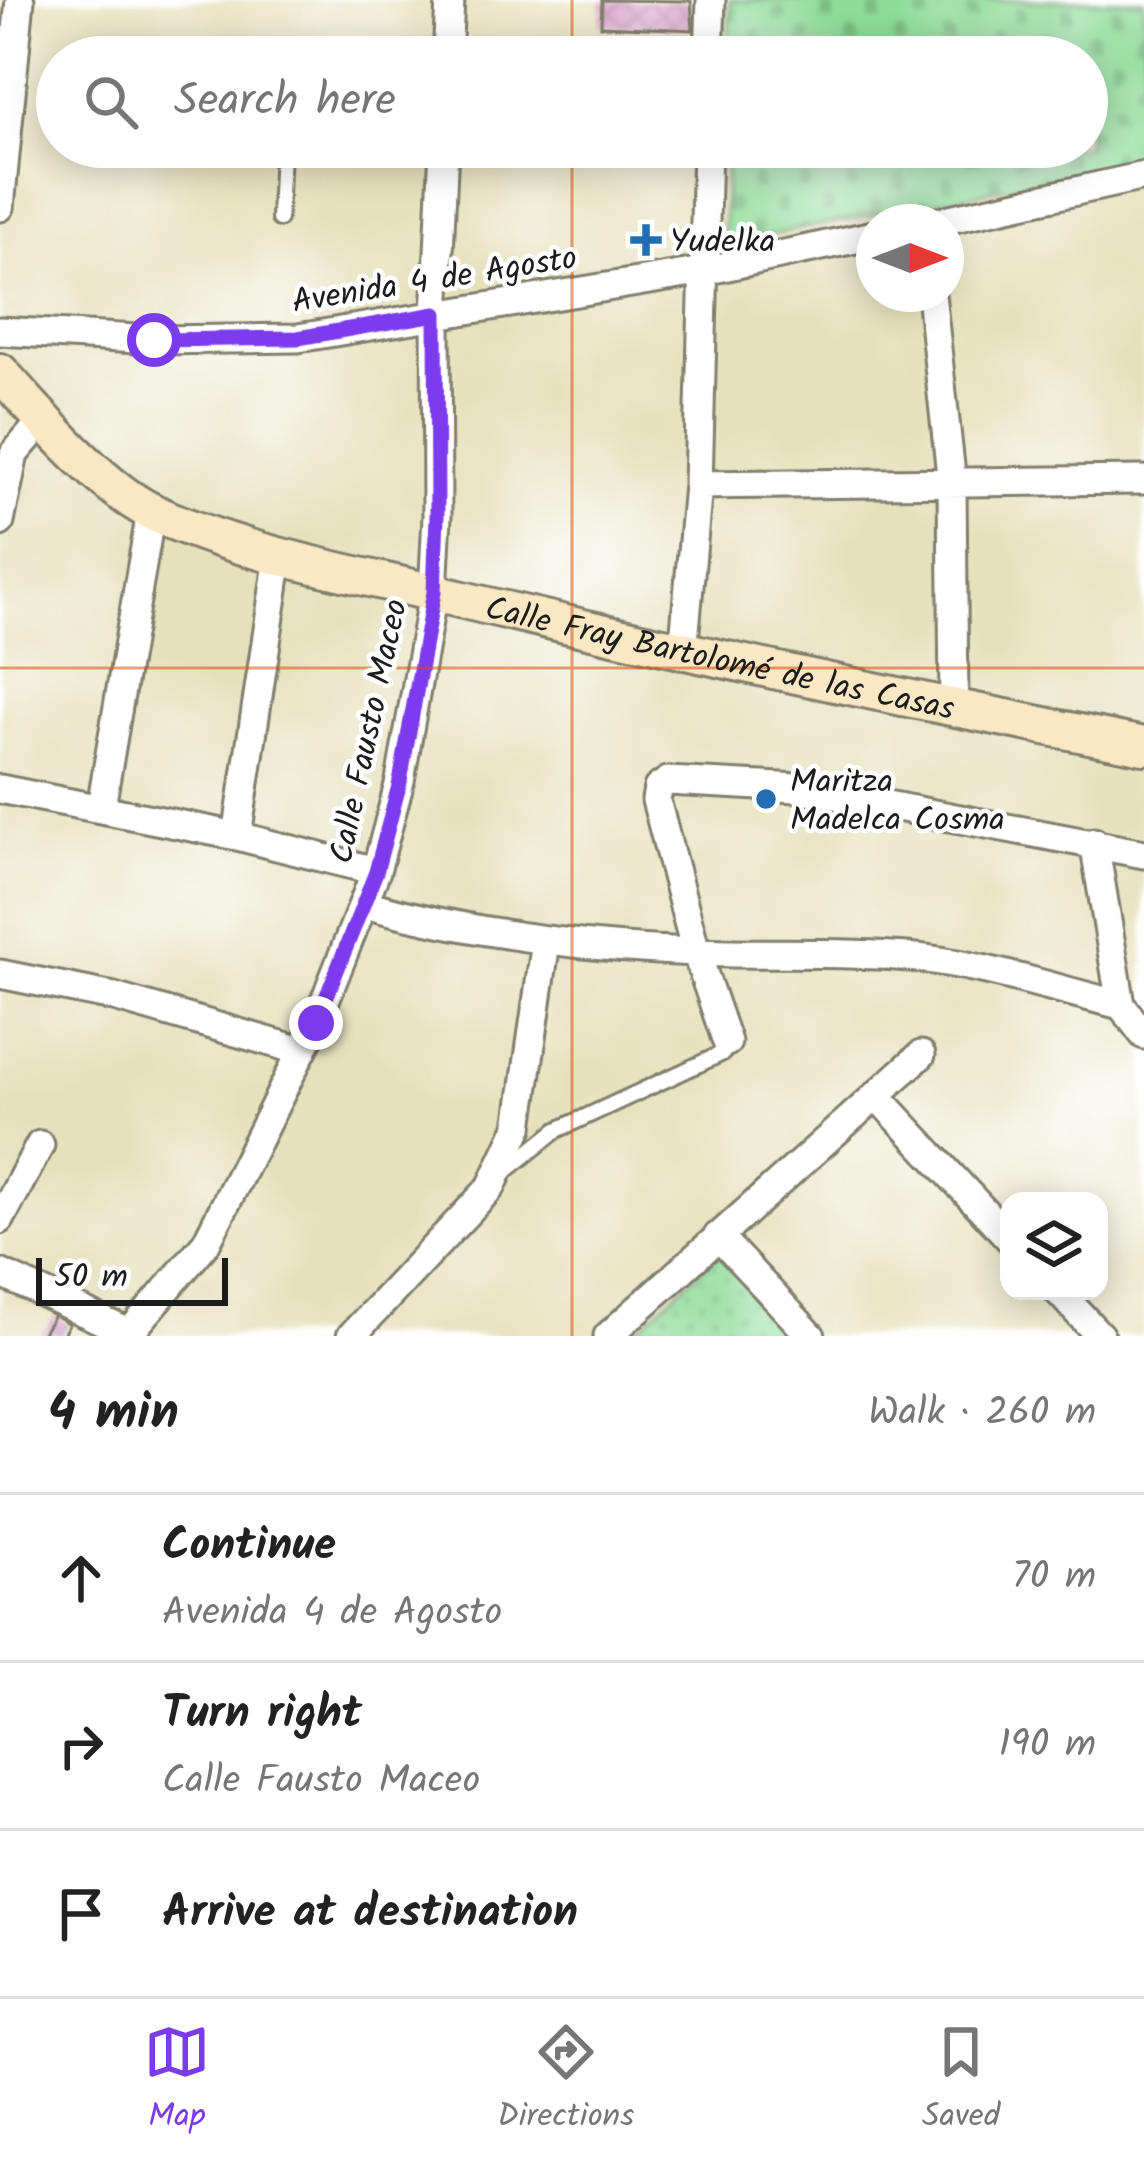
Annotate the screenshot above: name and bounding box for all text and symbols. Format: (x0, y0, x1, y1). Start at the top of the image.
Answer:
search box (36, 36, 1108, 168)
text: Search here (174, 66, 396, 138)
icon: search (78, 69, 144, 135)
north arrow (856, 204, 964, 312)
place label: Yudelka (670, 217, 775, 270)
marker: Yudelka (633, 227, 659, 253)
street label: Avenida 4 de Agosto (288, 233, 581, 330)
route start (127, 313, 181, 367)
street label: Calle Fray Bartolomé de las Casas (480, 583, 959, 737)
street label: Calle Fausto Maceo (317, 595, 424, 869)
place label: Maritza Madelca Cosma (790, 757, 1005, 848)
marker: Maritza Madelca Cosma (753, 786, 779, 812)
route end (289, 996, 343, 1050)
map controls (1000, 1192, 1108, 1300)
button: layers (1000, 1192, 1108, 1300)
scale bar (36, 1252, 228, 1305)
text: 50 m (54, 1252, 128, 1305)
text: 4 min (48, 1374, 179, 1455)
text: Walk · 260 m (868, 1383, 1096, 1445)
text: Continue (162, 1511, 336, 1583)
icon: ahead (48, 1545, 114, 1611)
text: 70 m (1012, 1547, 1096, 1609)
text: Avenida 4 de Agosto (162, 1583, 502, 1645)
text: Turn right (162, 1679, 362, 1751)
icon: right (48, 1713, 114, 1779)
text: 190 m (999, 1715, 1096, 1777)
text: Calle Fausto Maceo (162, 1751, 480, 1813)
text: Arrive at destination (162, 1878, 578, 1950)
icon: arrive (48, 1881, 114, 1947)
tab: Map (144, 2019, 210, 2144)
tab: Directions (497, 2019, 634, 2144)
tab: Saved (922, 2019, 1000, 2144)

